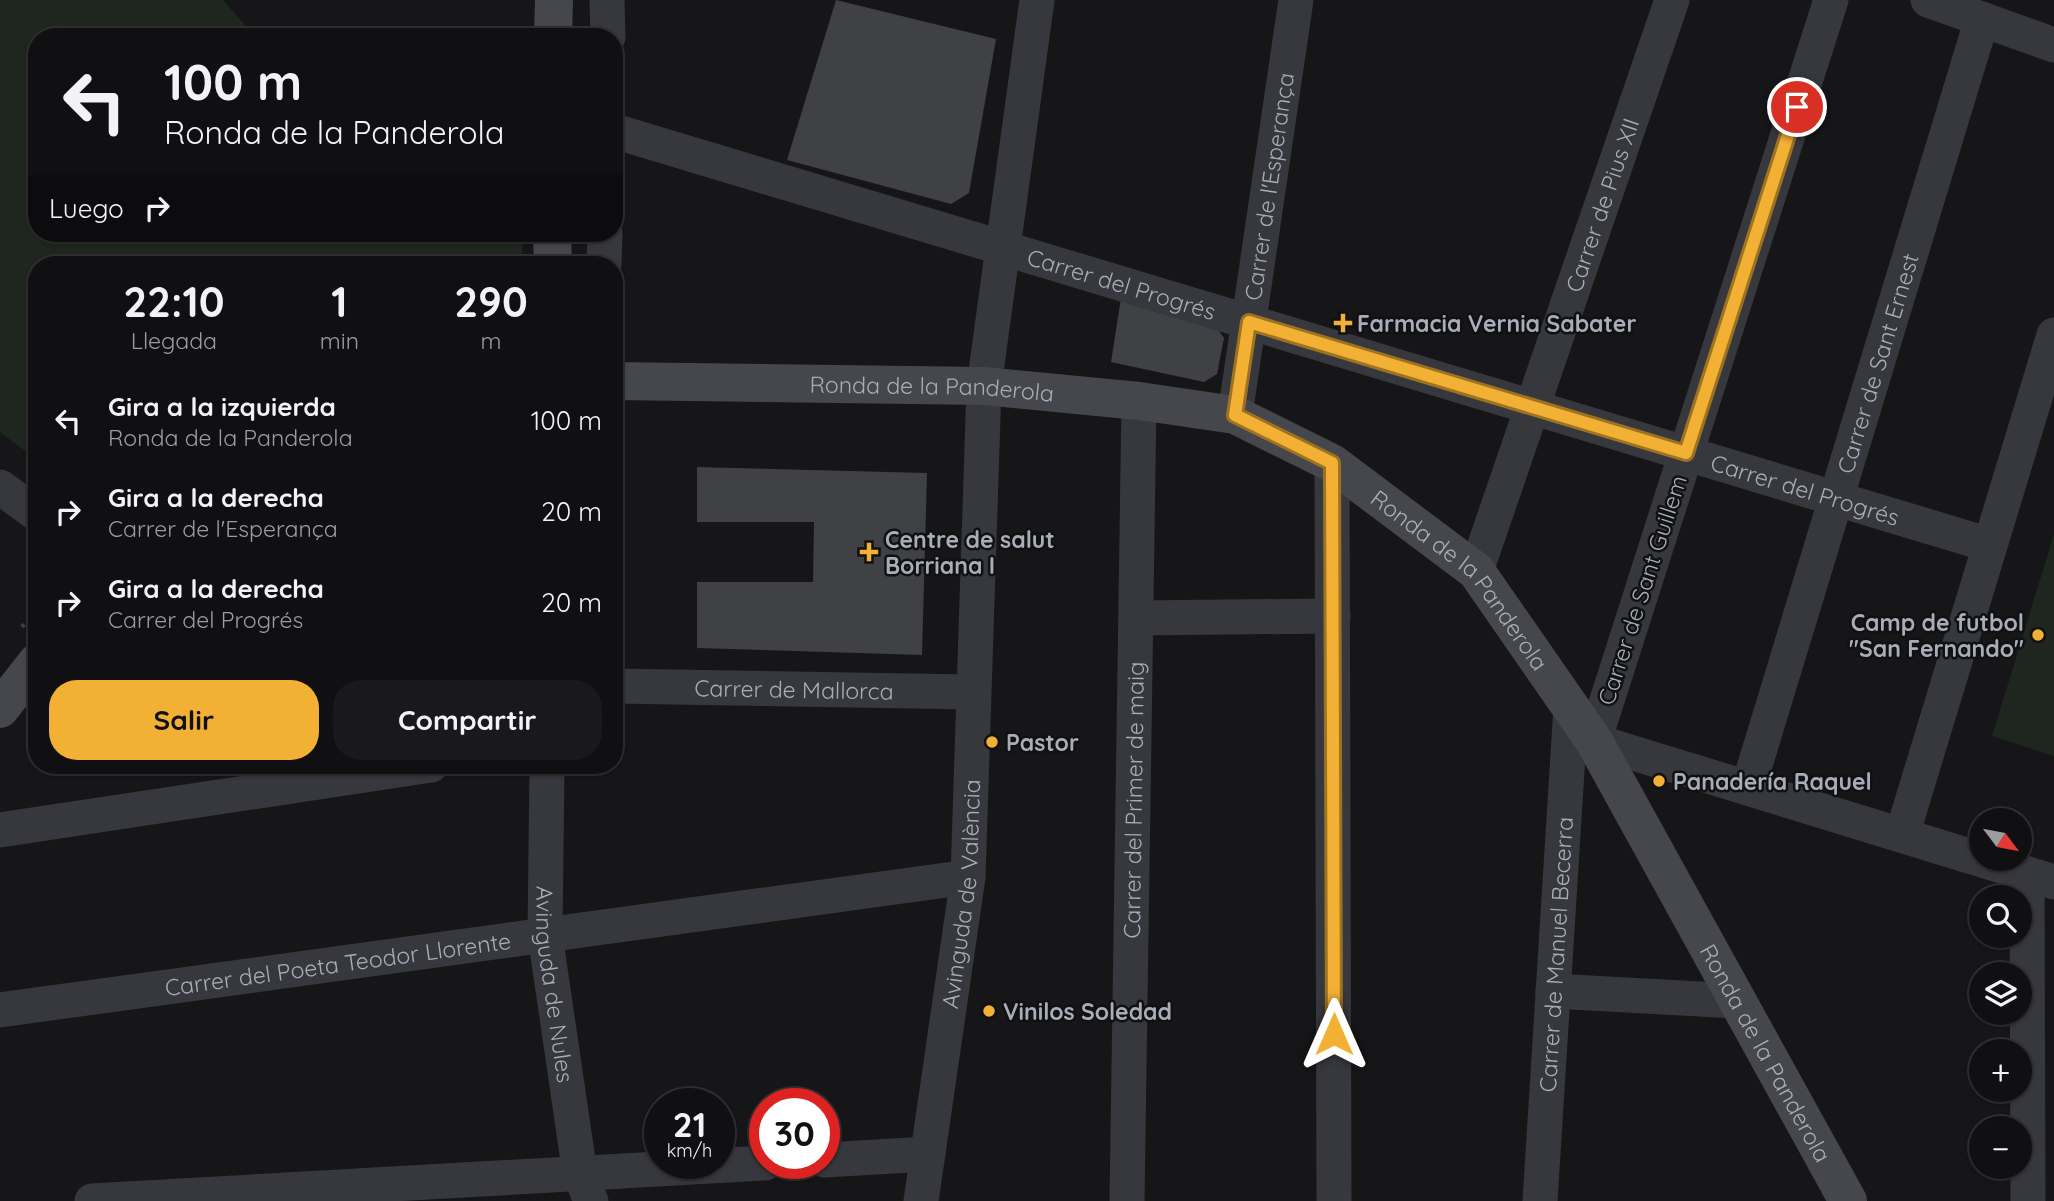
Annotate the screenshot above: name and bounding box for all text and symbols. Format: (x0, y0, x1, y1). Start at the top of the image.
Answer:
text: 100 m (164, 51, 302, 112)
icon: left (49, 56, 140, 147)
street label: Carrer de l'Esperança (1238, 71, 1300, 302)
pin (1767, 77, 1827, 137)
icon: arrive (1778, 88, 1816, 126)
text: Ronda de la Panderola (164, 112, 504, 152)
street label: Carrer de Pius XII (1558, 114, 1645, 296)
icon: right (138, 189, 176, 227)
text: Luego (49, 192, 124, 225)
street label: Carrer del Progrés (1024, 242, 1219, 326)
street label: Carrer de Sant Ernest (1830, 249, 1924, 477)
text: 22:10 (123, 275, 225, 328)
text: 1 (331, 275, 348, 328)
text: 290 (454, 275, 528, 328)
place label: Farmacia Vernia Sabater (1357, 309, 1636, 338)
marker: Farmacia Vernia Sabater (1335, 315, 1351, 331)
text: Llegada (131, 326, 217, 355)
text: min (320, 326, 359, 355)
text: m (480, 326, 501, 355)
street label: Ronda de la Panderola (809, 369, 1055, 407)
text: Gira a la izquierda (108, 390, 336, 423)
icon: left (49, 402, 87, 440)
text: 100 m (531, 404, 602, 437)
text: Ronda de la Panderola (108, 423, 353, 452)
street label: Carrer del Progrés (1708, 447, 1903, 531)
street label: Carrer de Sant Guillem (1591, 471, 1693, 709)
text: Gira a la derecha (108, 481, 324, 514)
street label: Ronda de la Panderola (1365, 483, 1555, 676)
icon: right (49, 493, 87, 531)
text: 20 m (541, 495, 602, 528)
text: Carrer de l'Esperança (108, 514, 338, 543)
place label: Centre de salut Borriana I (885, 525, 1055, 580)
marker: Centre de salut Borriana I (859, 542, 879, 562)
text: Gira a la derecha (108, 572, 324, 605)
icon: right (49, 584, 87, 622)
text: 20 m (541, 586, 602, 619)
text: Carrer del Progrés (108, 605, 303, 634)
place label: Camp de futbol "San Fernando" (1849, 608, 2024, 663)
marker: Camp de futbol "San Fernando" (2030, 627, 2046, 643)
street label: Carrer del Primer de maig (1116, 661, 1150, 939)
street label: Carrer de Mallorca (694, 673, 894, 705)
button: Salir (49, 680, 319, 760)
button: Compartir (333, 680, 602, 760)
place label: Pastor (1006, 728, 1079, 757)
marker: Pastor (984, 734, 1000, 750)
place label: Panadería Raquel (1673, 767, 1872, 796)
marker: Panadería Raquel (1651, 773, 1667, 789)
street label: Avinguda de València (935, 779, 986, 1010)
north arrow (1969, 808, 2032, 872)
map controls (1969, 808, 2032, 1179)
street label: Carrer de Manuel Becerra (1532, 816, 1579, 1093)
button: search (1969, 885, 2032, 948)
street label: Avinguda de Nules (530, 886, 581, 1085)
street label: Carrer del Poeta Teodor Llorente (163, 925, 513, 1002)
street label: Ronda de la Panderola (1694, 939, 1838, 1167)
button: layers (1969, 962, 2032, 1025)
place label: Vinilos Soledad (1003, 997, 1172, 1026)
position arrow (1297, 997, 1371, 1071)
marker: Vinilos Soledad (981, 1003, 997, 1019)
button: + (1969, 1039, 2032, 1102)
speed limit sign: 30 (749, 1088, 840, 1179)
text: 21 (673, 1102, 706, 1146)
button: − (1969, 1116, 2032, 1179)
text: km/h (667, 1139, 712, 1162)

